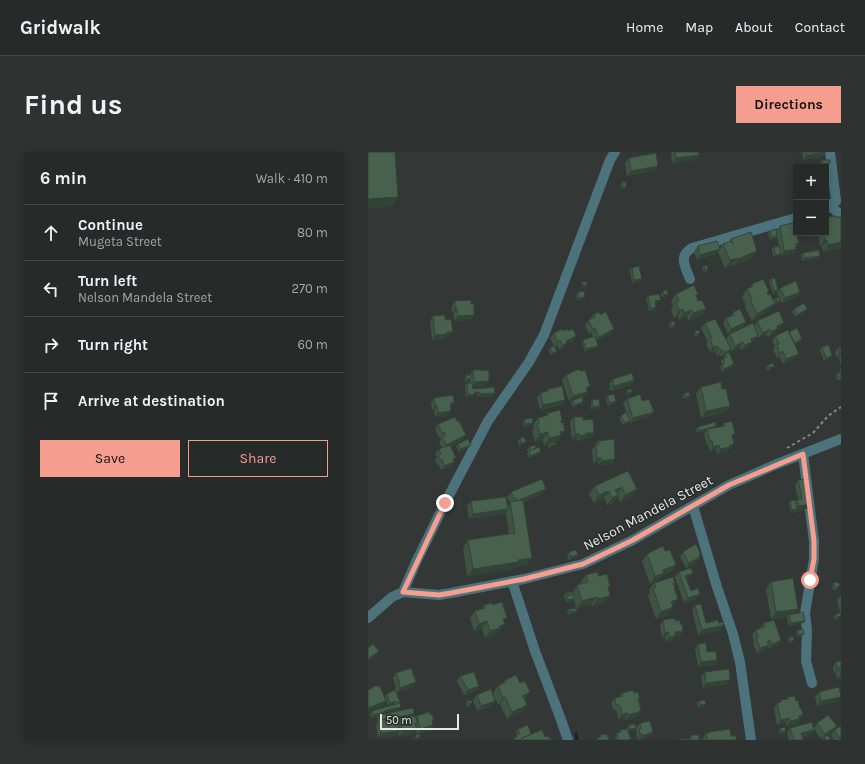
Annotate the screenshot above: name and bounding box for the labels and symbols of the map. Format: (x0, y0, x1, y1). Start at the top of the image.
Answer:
street label: Nelson Mandela Street (580, 472, 716, 554)
route end (436, 494, 454, 512)
route start (801, 571, 819, 589)
scale bar (380, 712, 459, 731)

